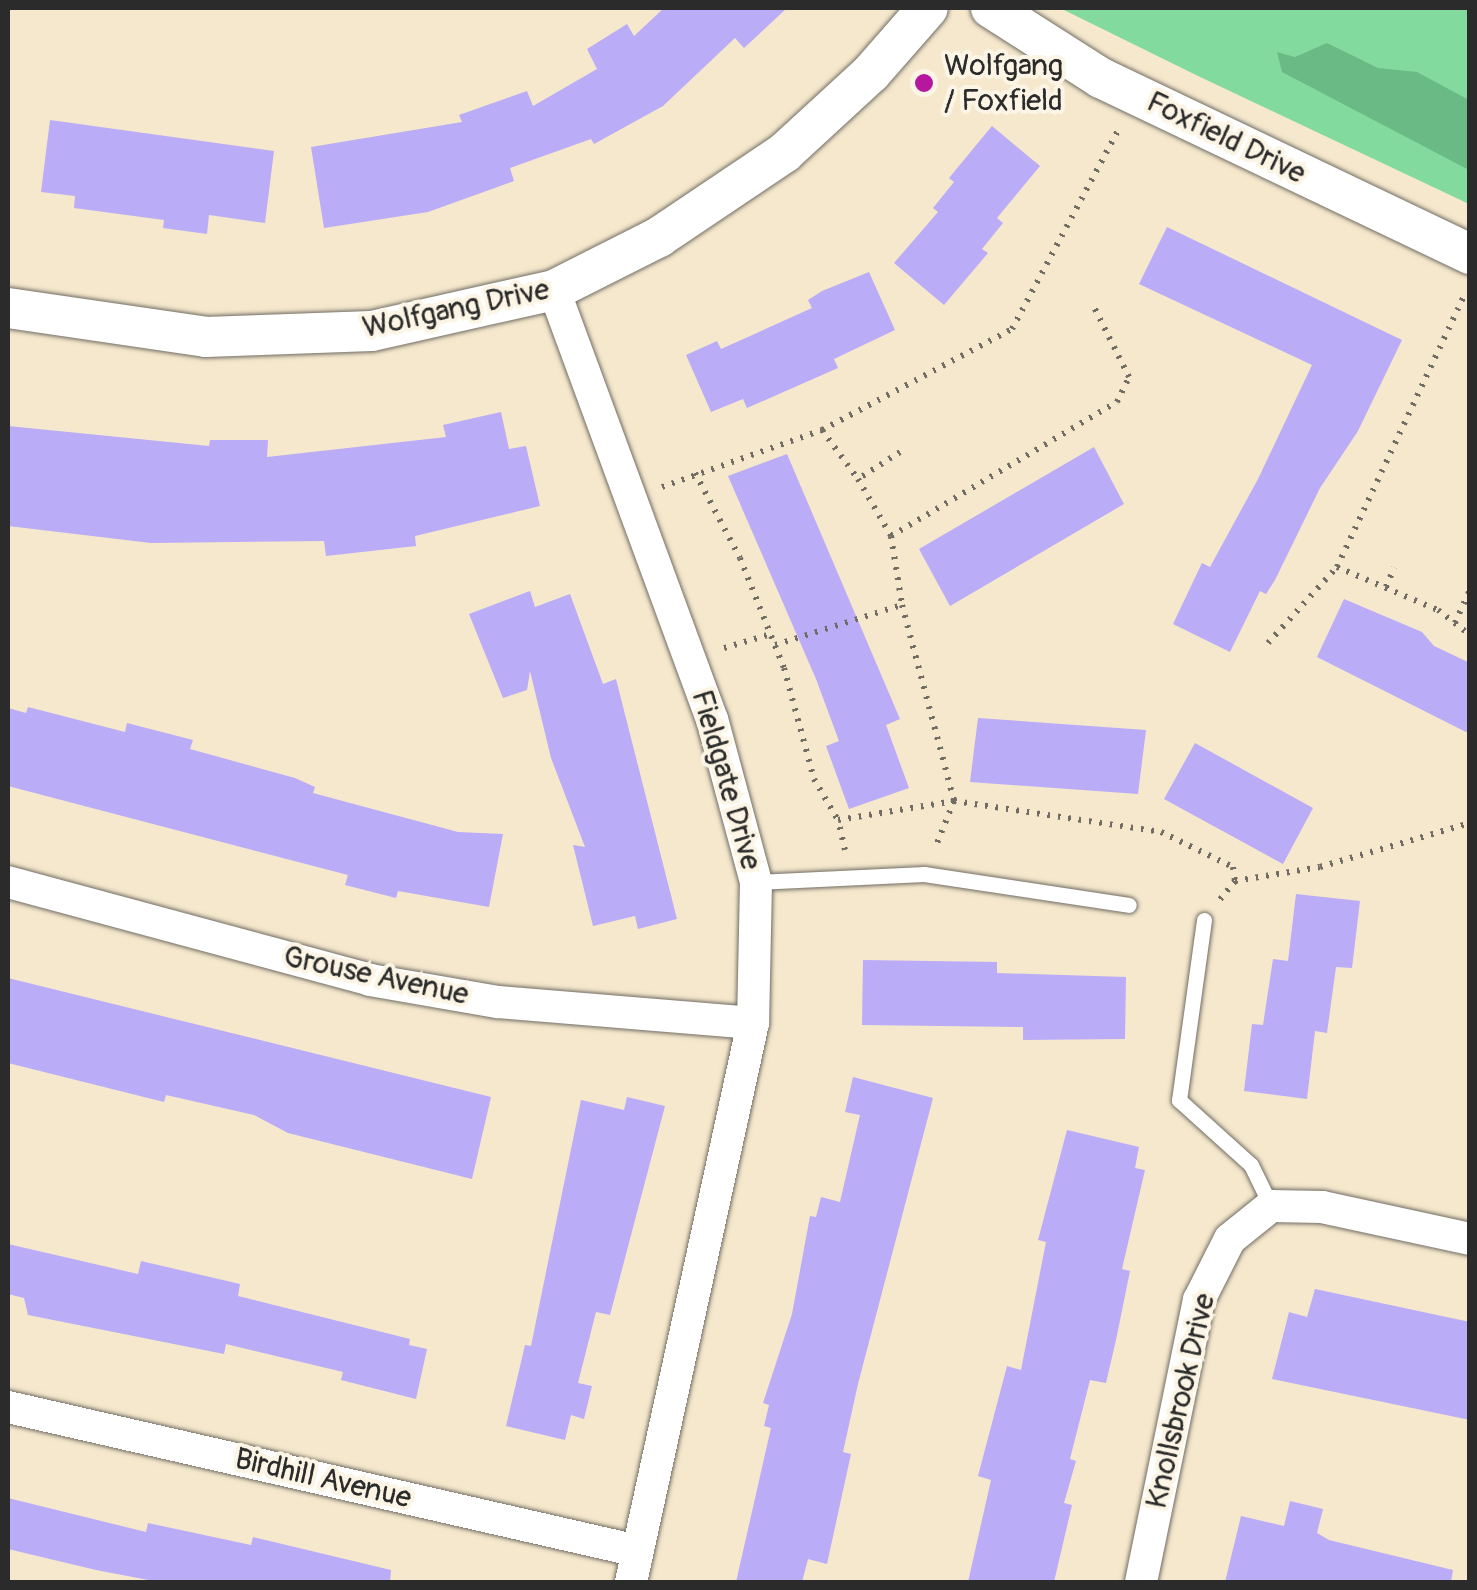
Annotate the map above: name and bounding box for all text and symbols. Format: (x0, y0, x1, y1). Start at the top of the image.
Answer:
place label: Wolfgang / Foxfield (944, 48, 1063, 118)
marker: Wolfgang / Foxfield (913, 72, 935, 94)
street label: Foxfield Drive (1141, 84, 1311, 192)
street label: Wolfgang Drive (359, 272, 553, 346)
street label: Fieldgate Drive (683, 686, 769, 874)
street label: Grouse Avenue (280, 939, 472, 1013)
street label: Knollsbrook Drive (1139, 1290, 1223, 1512)
street label: Birdhill Avenue (231, 1441, 415, 1517)

